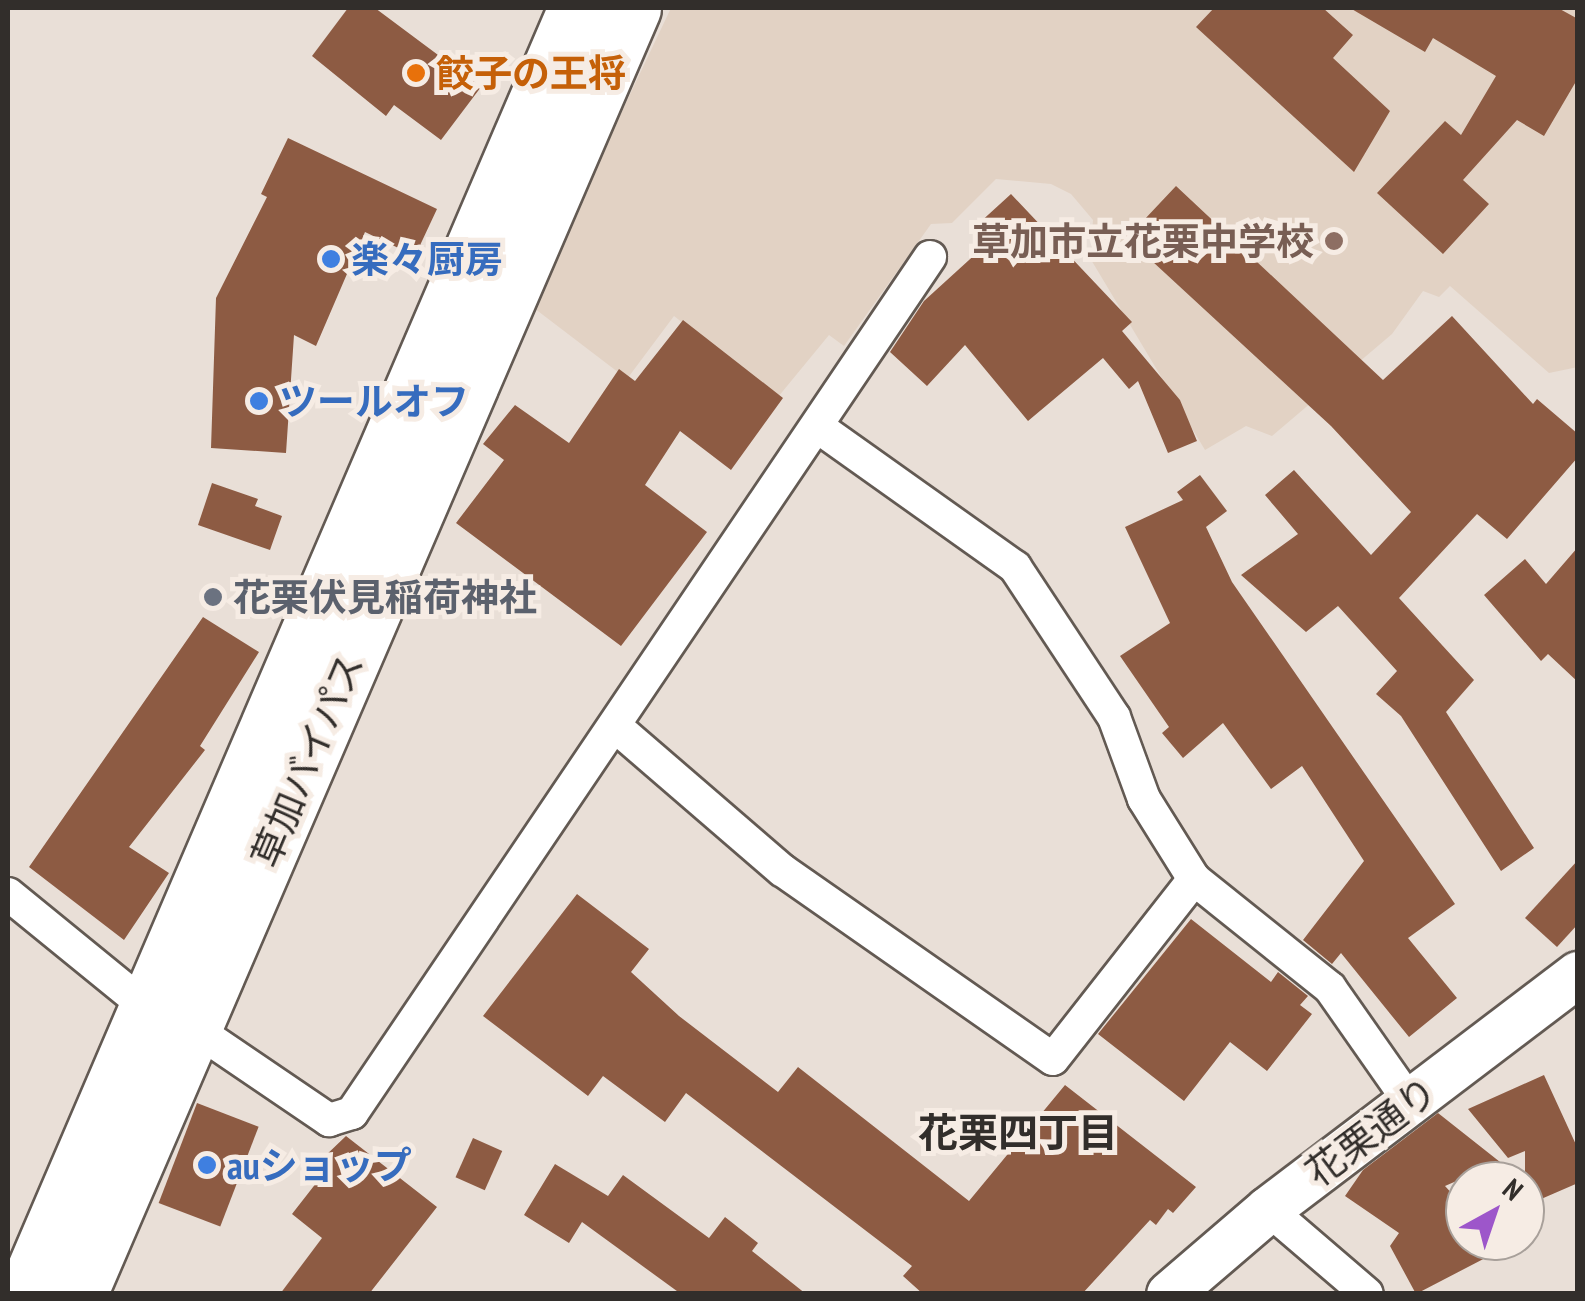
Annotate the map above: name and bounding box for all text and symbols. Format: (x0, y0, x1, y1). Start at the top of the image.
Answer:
place label: 餃子の王将 (436, 50, 626, 96)
marker: 餃子の王将 (405, 62, 427, 84)
place label: 草加市立花栗中学校 (972, 218, 1314, 264)
marker: 草加市立花栗中学校 (1323, 230, 1345, 252)
place label: 楽々厨房 (351, 236, 503, 282)
marker: 楽々厨房 (320, 248, 342, 270)
place label: ツールオフ (279, 378, 469, 424)
marker: ツールオフ (248, 390, 270, 412)
place label: 花栗伏見稲荷神社 (233, 574, 537, 620)
marker: 花栗伏見稲荷神社 (202, 586, 224, 608)
street label: 草加バイパス (241, 646, 373, 874)
street label: 花栗通り (1297, 1067, 1445, 1195)
district label: 花栗四丁目 (918, 1108, 1118, 1156)
place label: auショップ (227, 1142, 412, 1188)
marker: auショップ (196, 1154, 218, 1176)
north arrow (1445, 1161, 1545, 1261)
text: N (1496, 1170, 1531, 1208)

